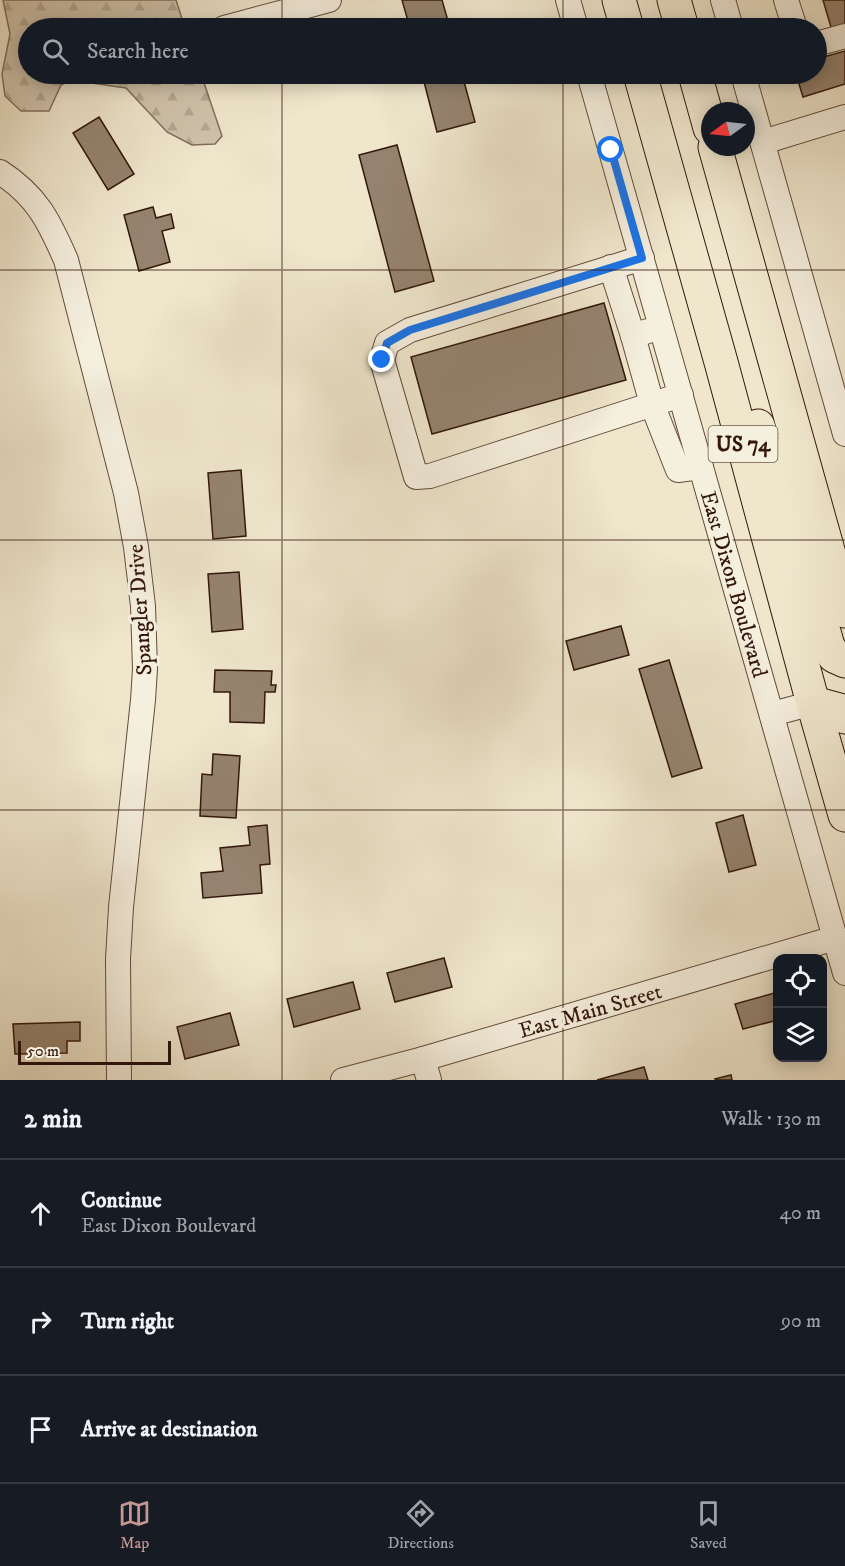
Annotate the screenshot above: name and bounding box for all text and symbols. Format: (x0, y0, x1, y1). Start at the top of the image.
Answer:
search box (18, 18, 827, 84)
icon: search (39, 35, 72, 68)
text: Search here (87, 38, 189, 65)
north arrow (701, 102, 755, 156)
route start (597, 136, 623, 162)
route end (368, 346, 394, 372)
road number: US 74 (708, 426, 777, 462)
street label: East Dixon Boulevard (694, 488, 773, 681)
street label: Spangler Drive (122, 543, 159, 677)
map controls (773, 954, 827, 1062)
button: locate (773, 954, 827, 1008)
street label: East Main Street (516, 978, 665, 1045)
button: layers (773, 1008, 827, 1062)
scale bar (18, 1038, 171, 1066)
text: 50 m (27, 1041, 59, 1061)
text: 2 min (24, 1103, 82, 1136)
text: Walk · 130 m (721, 1107, 821, 1132)
text: Continue (81, 1187, 162, 1214)
icon: ahead (24, 1197, 57, 1230)
text: 40 m (779, 1201, 821, 1226)
text: East Dixon Boulevard (81, 1214, 256, 1239)
icon: right (24, 1305, 57, 1338)
text: Turn right (81, 1308, 174, 1335)
text: 90 m (781, 1309, 821, 1334)
icon: arrive (24, 1413, 57, 1446)
text: Arrive at destination (81, 1416, 258, 1443)
tab: Map (118, 1497, 151, 1553)
tab: Directions (387, 1497, 454, 1553)
tab: Saved (690, 1497, 727, 1553)

